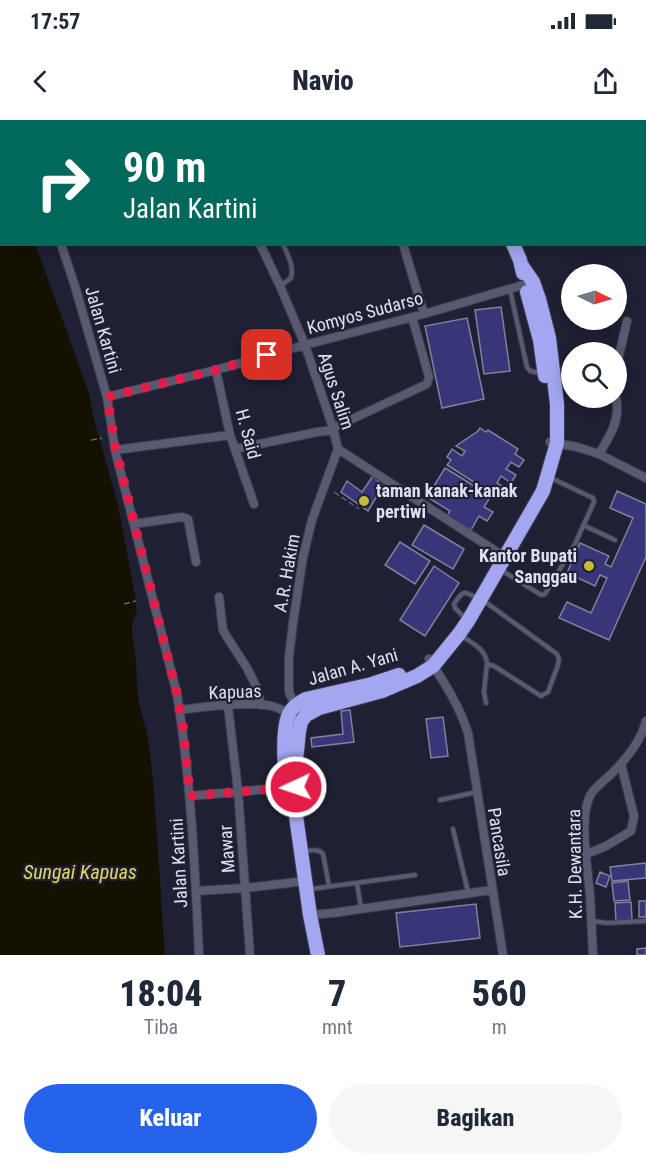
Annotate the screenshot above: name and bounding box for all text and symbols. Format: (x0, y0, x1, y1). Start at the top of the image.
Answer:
text: 17:57 (30, 9, 81, 34)
icon: back (24, 65, 57, 98)
text: Navio (292, 65, 354, 97)
icon: share (589, 65, 622, 98)
text: 90 m (123, 143, 206, 192)
icon: right (24, 144, 102, 222)
text: Jalan Kartini (123, 193, 257, 225)
north arrow (561, 264, 627, 330)
map controls (561, 264, 627, 408)
street label: Jalan Kartini (81, 284, 126, 376)
street label: Komyos Sudarso (305, 287, 425, 338)
pin (241, 329, 292, 380)
icon: arrive (250, 338, 283, 371)
button: search (561, 342, 627, 408)
street label: Agus Salim (314, 350, 359, 432)
street label: H. Said (232, 406, 265, 461)
place label: taman kanak-kanak pertiwi (376, 480, 518, 522)
marker: taman kanak-kanak pertiwi (357, 494, 371, 508)
street label: A.R. Hakim (269, 532, 304, 614)
place label: Kantor Bupati Sanggau (479, 545, 577, 587)
marker: Kantor Bupati Sanggau (582, 559, 596, 573)
street label: Jalan A. Yani (306, 644, 400, 689)
street label: Kapuas (208, 680, 262, 703)
position arrow (264, 755, 328, 819)
street label: Pancasila (484, 806, 515, 878)
street label: K.H. Dewantara (563, 809, 586, 919)
street label: Jalan Kartini (166, 818, 191, 908)
street label: Mawar (214, 824, 239, 874)
water label: Sungai Kapuas (23, 860, 137, 884)
text: 18:04 (119, 973, 203, 1015)
text: 7 (328, 973, 346, 1015)
text: 560 (472, 973, 527, 1015)
text: Tiba (144, 1015, 178, 1039)
text: mnt (322, 1015, 353, 1039)
text: m (492, 1015, 507, 1039)
button: Keluar (24, 1084, 317, 1153)
button: Bagikan (329, 1084, 622, 1153)

